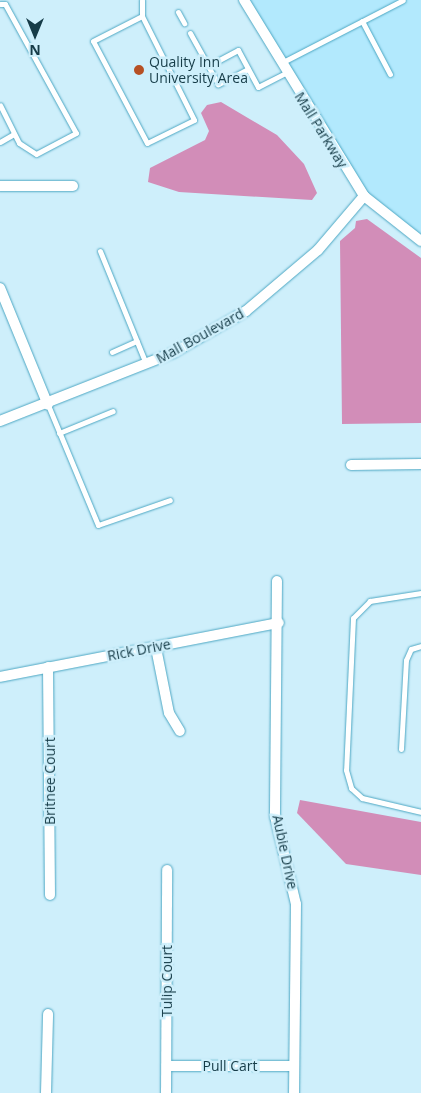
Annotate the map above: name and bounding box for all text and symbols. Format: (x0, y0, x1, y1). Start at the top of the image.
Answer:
north arrow (10, 10, 60, 60)
text: N (29, 41, 41, 60)
place label: Quality Inn University Area (149, 54, 248, 86)
marker: Quality Inn University Area (133, 64, 145, 76)
street label: Mall Parkway (291, 89, 351, 171)
street label: Mall Boulevard (153, 305, 247, 367)
street label: Rick Drive (106, 636, 172, 664)
street label: Britnee Court (42, 737, 58, 825)
street label: Aubie Drive (269, 813, 301, 891)
street label: Tulip Court (159, 945, 175, 1017)
street label: Pull Cart (202, 1058, 258, 1074)

